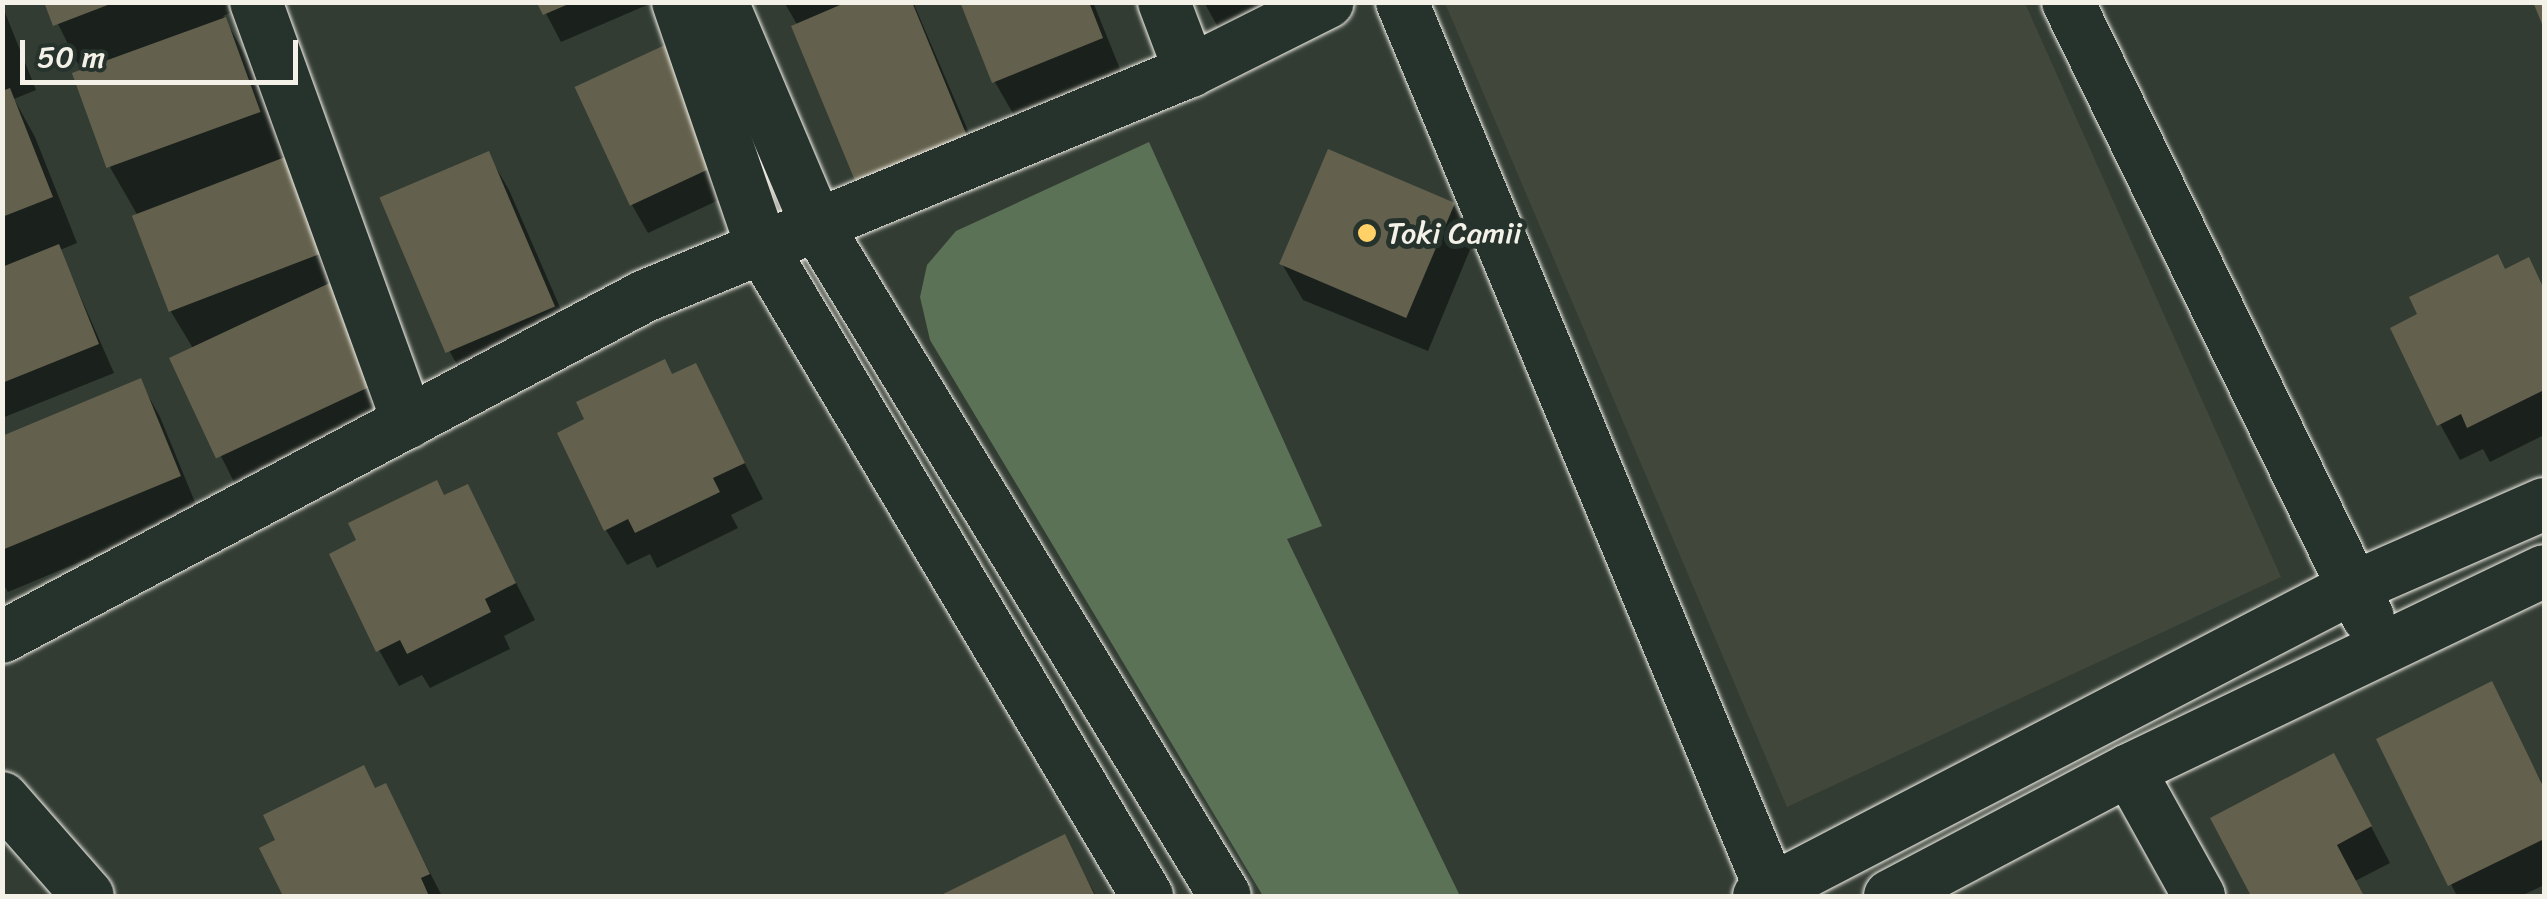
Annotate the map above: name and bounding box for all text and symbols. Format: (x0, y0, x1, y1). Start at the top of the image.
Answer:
scale bar (25, 20, 302, 82)
text: 50 m (37, 30, 105, 84)
place label: Toki Camii (1387, 215, 1522, 251)
marker: Toki Camii (1356, 222, 1378, 244)

